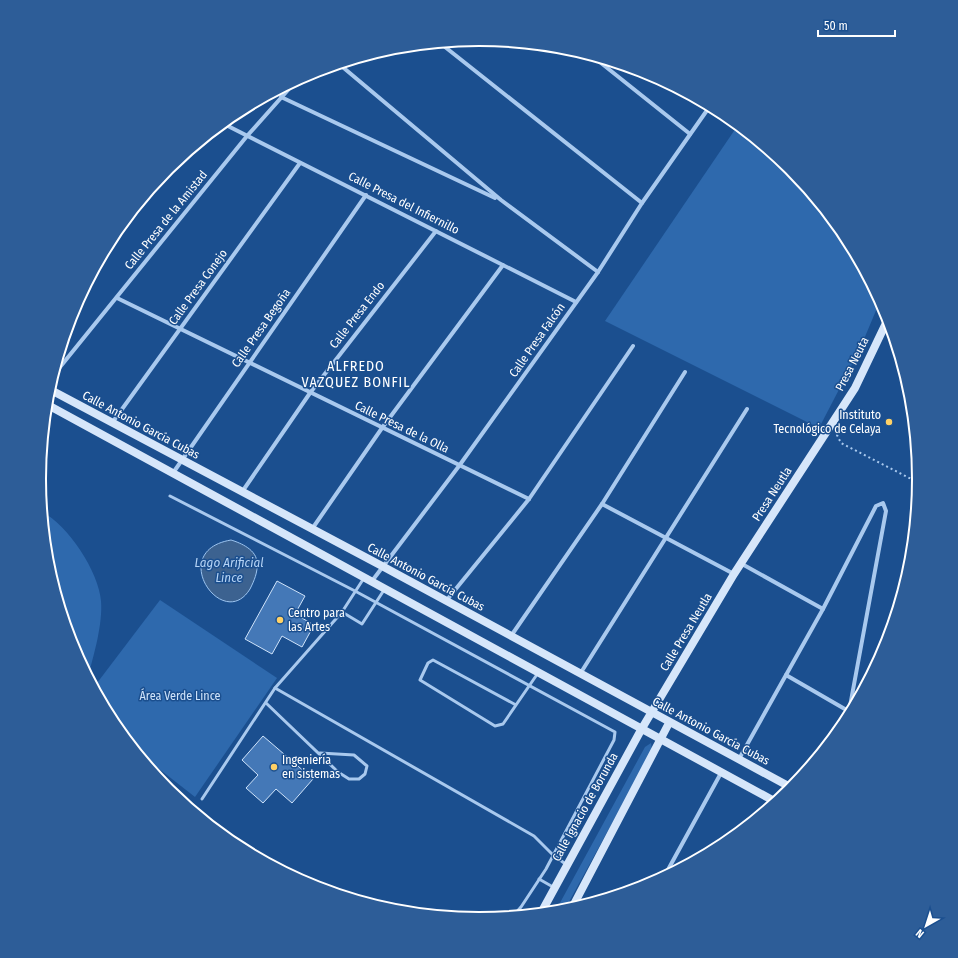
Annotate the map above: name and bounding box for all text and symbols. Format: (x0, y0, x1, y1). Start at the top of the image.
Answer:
scale bar (818, 12, 895, 38)
text: 50 m (824, 19, 848, 33)
street label: Calle Presa de la Amistad (122, 168, 210, 272)
street label: Calle Presa del Infiernillo (346, 169, 462, 237)
street label: Calle Presa Conejo (166, 246, 230, 328)
street label: Calle Presa Endo (327, 279, 387, 351)
street label: Calle Presa Begoña (229, 286, 293, 370)
street label: Calle Presa Falcón (506, 300, 568, 380)
street label: Presa Neuta (832, 335, 872, 393)
district label: ALFREDO VAZQUEZ BONFIL (302, 358, 410, 391)
street label: Calle Antonio García Cubas (80, 388, 202, 462)
street label: Calle Presa de la Olla (353, 398, 451, 456)
place label: Instituto Tecnológico de Celaya (773, 408, 881, 436)
marker: Instituto Tecnológico de Celaya (884, 417, 894, 427)
street label: Presa Neutla (749, 464, 795, 524)
street label: Calle Antonio García Cubas (365, 540, 487, 614)
water label: Lago Arificial Lince (194, 555, 264, 585)
street label: Calle Presa Neutla (657, 590, 715, 674)
place label: Centro para las Artes (288, 606, 345, 634)
marker: Centro para las Artes (275, 615, 285, 625)
park label: Área Verde Lince (140, 688, 221, 703)
street label: Calle Antonio García Cubas (650, 694, 772, 768)
street label: Calle Ignacio de Borunda (549, 750, 621, 864)
place label: Ingeniería en sistemas (282, 753, 340, 781)
marker: Ingeniería en sistemas (269, 762, 279, 772)
north arrow (906, 906, 946, 946)
text: N (913, 926, 927, 941)

